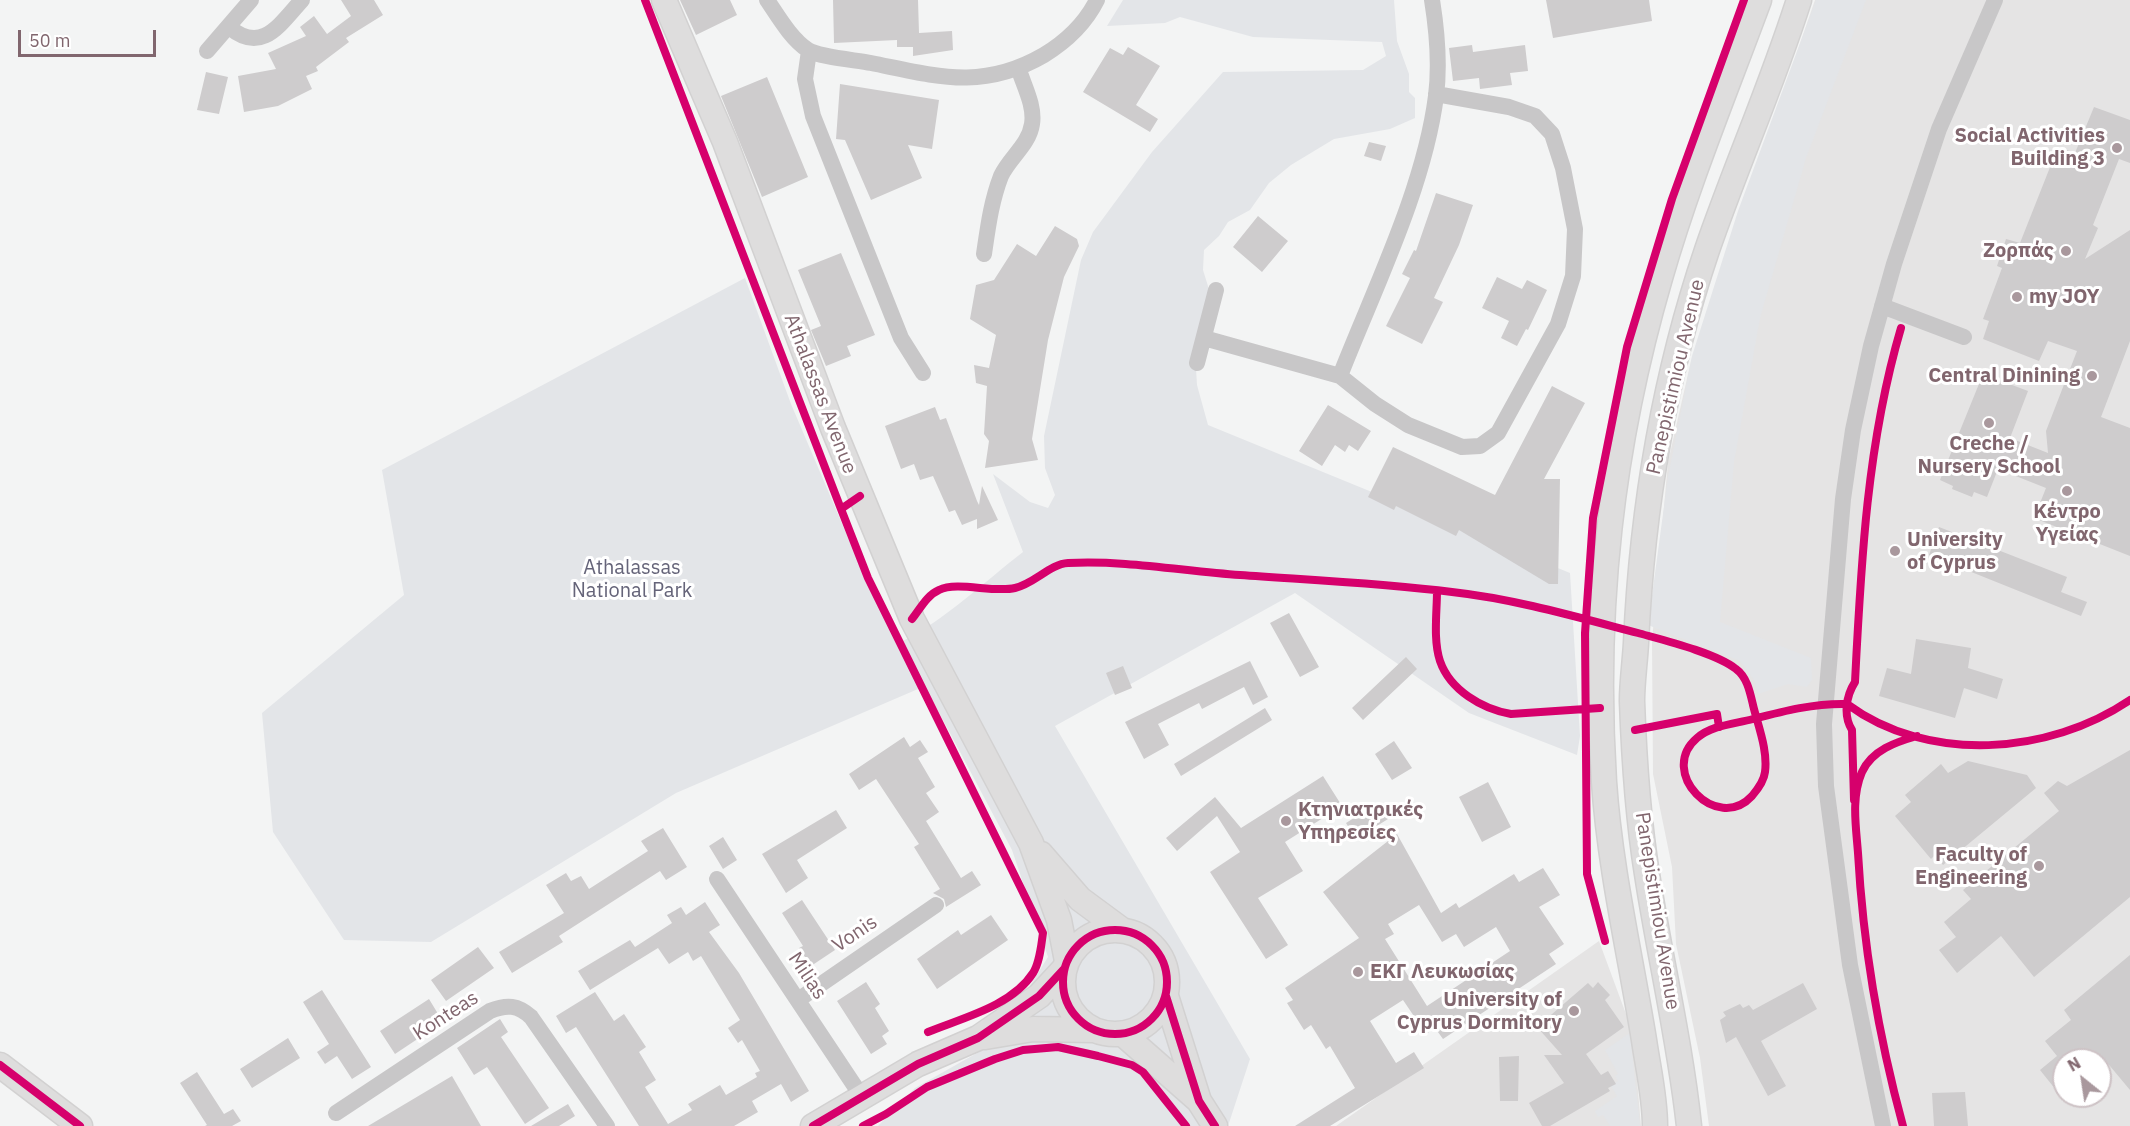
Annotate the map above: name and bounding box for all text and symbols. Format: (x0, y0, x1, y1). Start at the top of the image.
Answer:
scale bar (21, 18, 159, 56)
text: 50 m (29, 29, 71, 52)
place label: Social Activities Building 3 (1954, 124, 2105, 171)
marker: Social Activities Building 3 (2110, 141, 2124, 155)
place label: Ζορπάς (1983, 239, 2054, 263)
marker: Ζορπάς (2059, 244, 2073, 258)
street label: Panepistimiou Avenue (1642, 277, 1710, 477)
place label: my JOY (2029, 285, 2100, 309)
marker: my JOY (2010, 290, 2024, 304)
street label: Athalassas Avenue (778, 311, 862, 477)
place label: Central Dinining (1928, 364, 2080, 388)
marker: Central Dinining (2085, 369, 2099, 383)
marker: Creche / Nursery School (1982, 416, 1996, 430)
place label: Creche / Nursery School (1918, 432, 2060, 479)
marker: Κέντρο Υγείας (2060, 484, 2074, 498)
place label: Κέντρο Υγείας (2033, 500, 2101, 547)
place label: University of Cyprus (1907, 528, 2003, 575)
marker: University of Cyprus (1888, 544, 1902, 558)
park label: Athalassas National Park (572, 556, 692, 603)
place label: Κτηνιατρικές Υπηρεσίες (1298, 798, 1423, 845)
street label: Panepistimiou Avenue (1630, 811, 1684, 1011)
marker: Κτηνιατρικές Υπηρεσίες (1279, 814, 1293, 828)
place label: Faculty of Engineering (1915, 843, 2027, 890)
marker: Faculty of Engineering (2032, 859, 2046, 873)
street label: Vonis (828, 910, 882, 958)
street label: Milias (782, 948, 832, 1004)
place label: ΕΚΓ Λευκωσίας (1370, 960, 1515, 984)
marker: ΕΚΓ Λευκωσίας (1351, 965, 1365, 979)
street label: Konteas (409, 986, 483, 1046)
place label: University of Cyprus Dormitory (1397, 988, 1562, 1035)
marker: University of Cyprus Dormitory (1567, 1004, 1581, 1018)
north arrow (2052, 1048, 2112, 1108)
text: N (2064, 1053, 2084, 1076)

